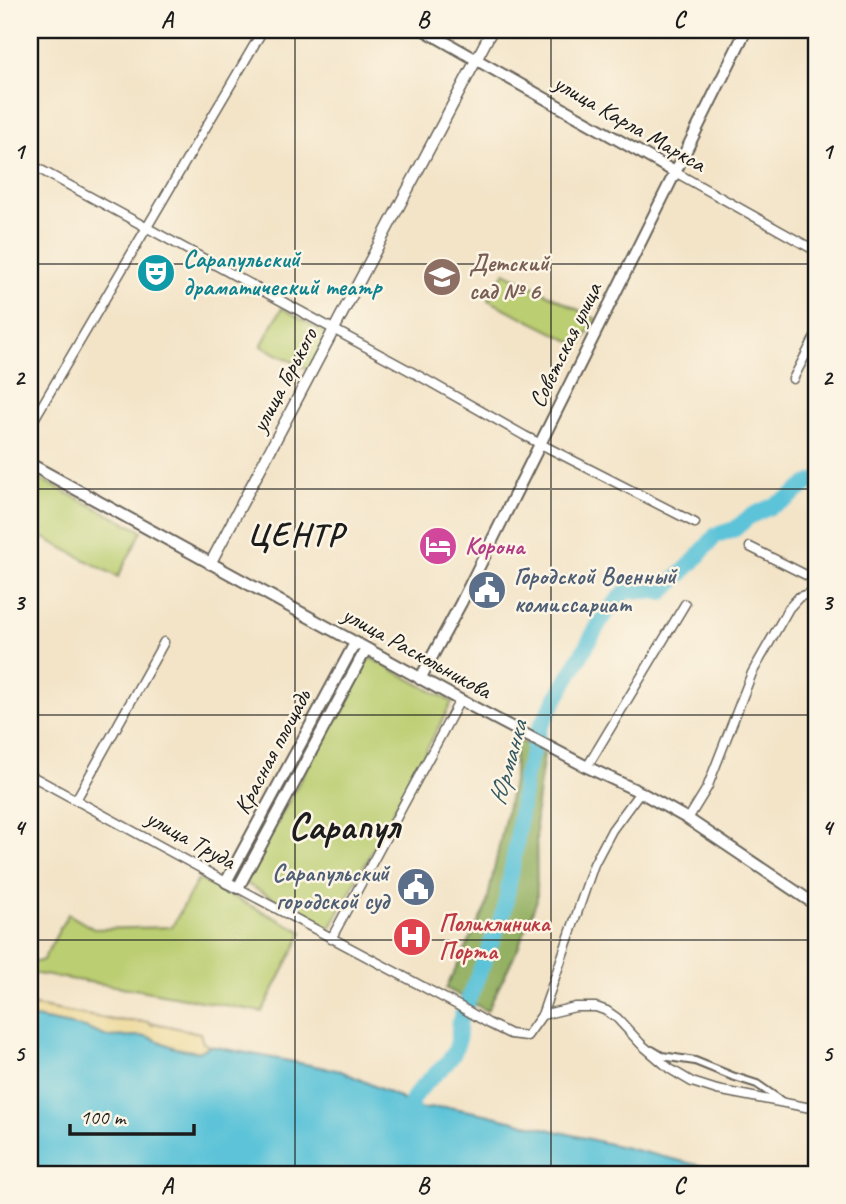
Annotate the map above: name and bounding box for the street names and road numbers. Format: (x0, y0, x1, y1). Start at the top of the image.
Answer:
street label: улица Карла Маркса (547, 66, 713, 179)
street label: Советская улица (522, 276, 609, 412)
street label: улица Горького (243, 321, 325, 439)
street label: улица Раскольникова (336, 598, 498, 706)
street label: Красная площадь (227, 683, 318, 819)
street label: улица Труда (139, 801, 242, 876)

